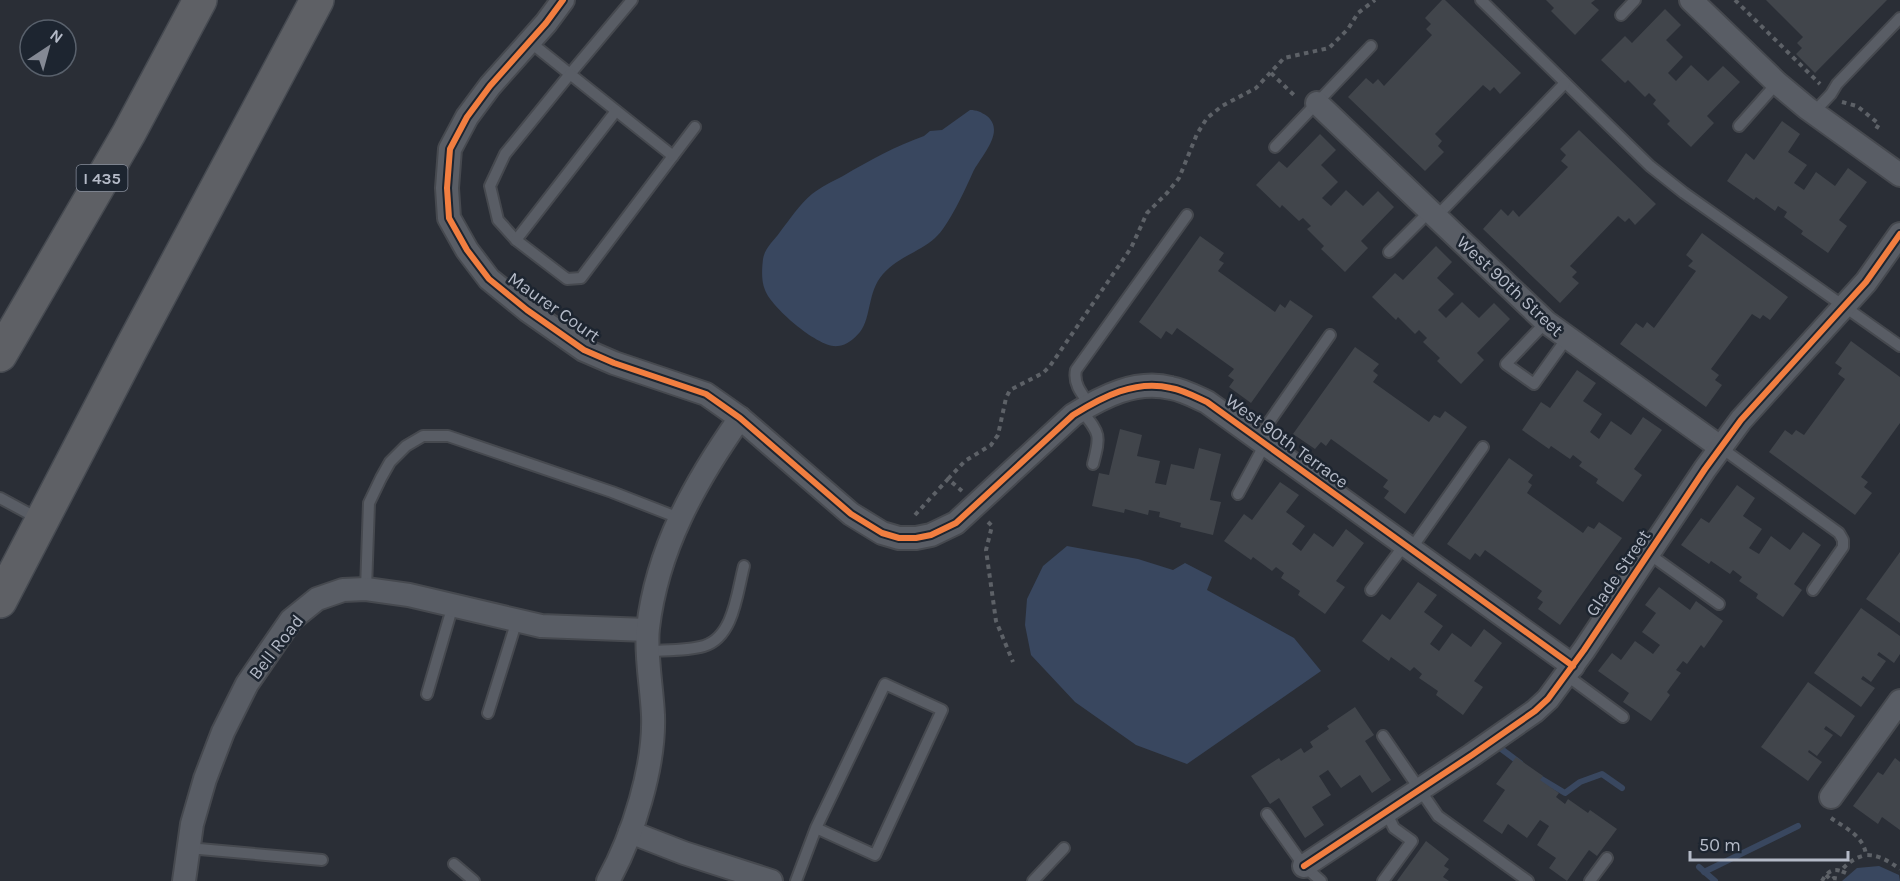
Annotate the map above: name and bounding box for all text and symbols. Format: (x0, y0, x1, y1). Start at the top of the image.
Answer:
north arrow (18, 18, 78, 78)
text: N (46, 25, 67, 47)
road number: I 435 (76, 165, 128, 191)
street label: West 90th Street (1452, 231, 1568, 341)
street label: Maurer Court (504, 267, 605, 347)
street label: West 90th Terrace (1221, 389, 1353, 493)
street label: Glade Street (1581, 525, 1655, 621)
street label: Bell Road (244, 610, 308, 684)
scale bar (1690, 824, 1848, 862)
text: 50 m (1699, 834, 1741, 856)

